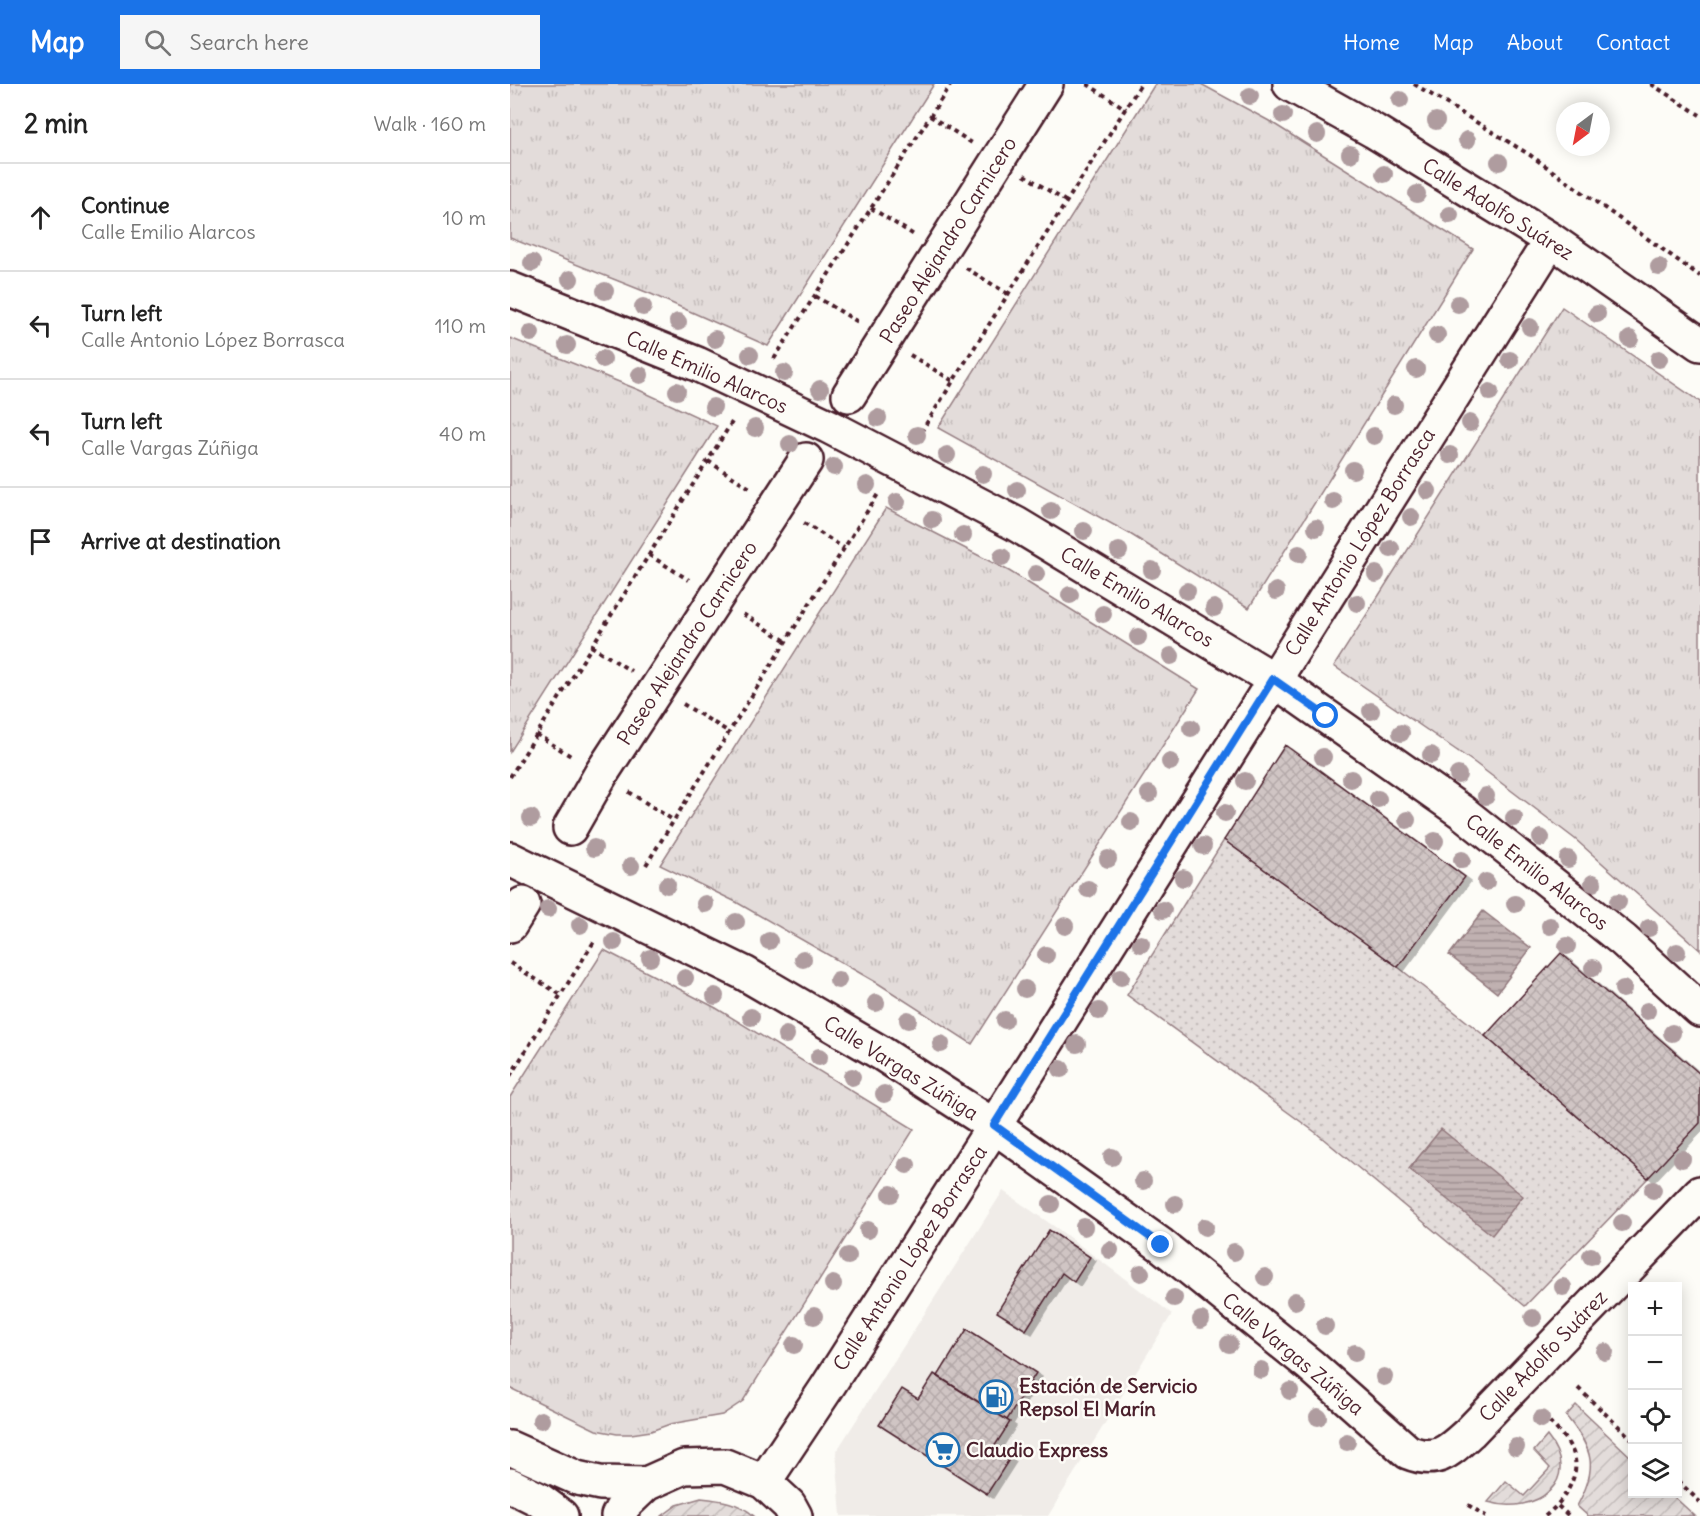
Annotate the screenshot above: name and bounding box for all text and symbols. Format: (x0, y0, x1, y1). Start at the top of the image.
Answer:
search box (120, 15, 540, 69)
text: Map (30, 24, 84, 60)
icon: search (141, 26, 174, 59)
text: Search here (189, 28, 309, 56)
text: Home (1343, 29, 1400, 56)
text: Map (1433, 29, 1474, 56)
text: About (1507, 29, 1563, 56)
text: Contact (1596, 29, 1670, 56)
north arrow (1556, 102, 1610, 156)
text: 2 min (24, 107, 88, 140)
text: Walk · 160 m (373, 111, 486, 136)
street label: Paseo Alejandro Carnicero (874, 132, 1021, 348)
street label: Calle Adolfo Suárez (1418, 152, 1578, 265)
text: Continue (81, 191, 170, 219)
icon: ahead (24, 201, 57, 234)
text: 10 m (443, 205, 486, 230)
text: Calle Emilio Alarcos (81, 219, 256, 244)
text: Turn left (81, 299, 162, 327)
icon: left (24, 309, 57, 342)
text: 110 m (435, 313, 486, 338)
street label: Calle Emilio Alarcos (622, 325, 792, 418)
text: Calle Antonio López Borrasca (81, 327, 345, 352)
text: Turn left (81, 407, 162, 435)
icon: left (24, 417, 57, 450)
text: 40 m (439, 421, 486, 446)
street label: Calle Antonio López Borrasca (1279, 423, 1440, 660)
text: Calle Vargas Zúñiga (81, 435, 259, 460)
icon: arrive (24, 525, 57, 558)
text: Arrive at destination (81, 527, 281, 555)
street label: Paseo Alejandro Carnicero (611, 536, 762, 750)
street label: Calle Emilio Alarcos (1056, 541, 1219, 652)
route start (1312, 702, 1338, 728)
street label: Calle Emilio Alarcos (1461, 808, 1614, 935)
street label: Calle Vargas Zúñiga (819, 1010, 983, 1125)
street label: Calle Antonio López Borrasca (827, 1140, 992, 1375)
route end (1147, 1231, 1173, 1257)
map controls (1628, 1282, 1682, 1498)
button: + (1628, 1282, 1682, 1336)
street label: Calle Adolfo Suárez (1473, 1285, 1612, 1427)
street label: Calle Vargas Zúñiga (1217, 1287, 1369, 1420)
button: − (1628, 1336, 1682, 1390)
place label: Estación de Servicio Repsol El Marín (1019, 1373, 1198, 1421)
fuel station icon: Estación de Servicio Repsol El Marín (978, 1379, 1014, 1415)
button: locate (1628, 1390, 1682, 1444)
supermarket icon: Claudio Express (925, 1432, 961, 1468)
place label: Claudio Express (966, 1437, 1108, 1462)
button: layers (1628, 1444, 1682, 1498)

